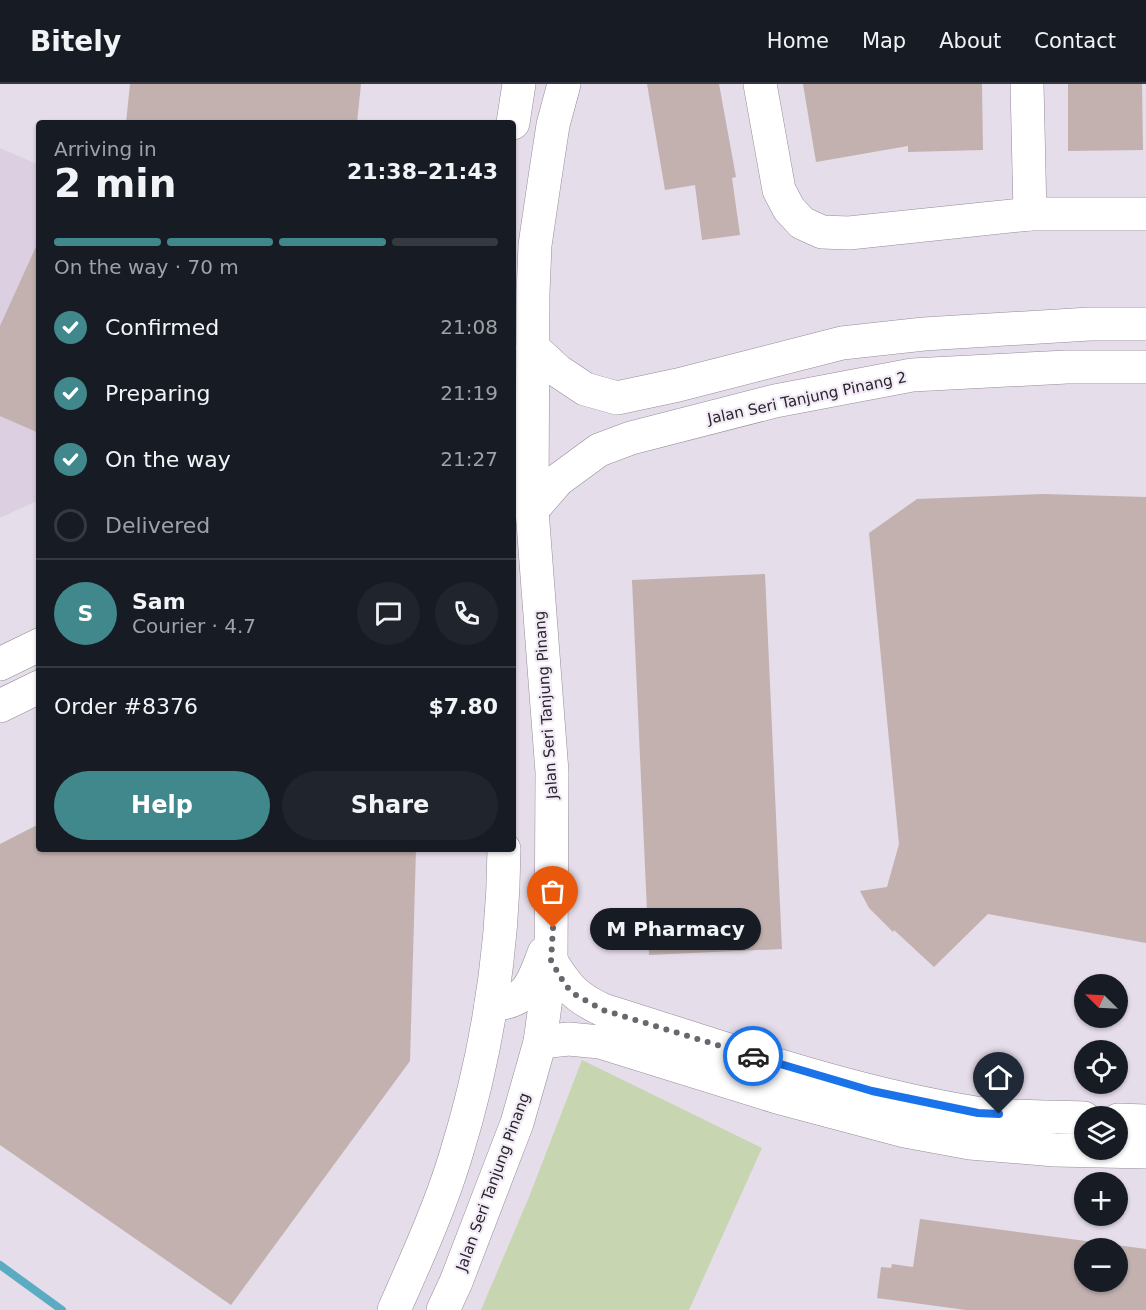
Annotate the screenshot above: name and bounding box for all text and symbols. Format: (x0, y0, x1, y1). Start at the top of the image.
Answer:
text: Bitely (30, 25, 121, 58)
text: Home (767, 29, 829, 53)
text: Map (862, 29, 906, 53)
text: About (939, 29, 1001, 53)
text: Contact (1034, 29, 1116, 53)
text: Arriving in (54, 137, 157, 161)
text: 21:38–21:43 (347, 159, 498, 184)
text: 2 min (54, 161, 176, 206)
text: On the way · 70 m (54, 255, 239, 279)
icon: check (54, 311, 87, 344)
text: Confirmed (105, 315, 219, 340)
text: 21:08 (440, 315, 498, 339)
street label: Jalan Seri Tanjung Pinang 2 (705, 368, 908, 428)
icon: check (54, 377, 87, 410)
text: Preparing (105, 381, 211, 406)
text: 21:19 (440, 381, 498, 405)
icon: check (54, 443, 87, 476)
text: On the way (105, 447, 231, 472)
text: 21:27 (440, 447, 498, 471)
text: Delivered (105, 513, 210, 538)
button: chat (357, 582, 420, 645)
button: phone (435, 582, 498, 645)
text: Sam (132, 589, 186, 614)
text: S (78, 601, 93, 626)
street label: Jalan Seri Tanjung Pinang (530, 610, 562, 801)
text: Courier · 4.7 (132, 614, 256, 638)
text: Order #8376 (54, 694, 198, 719)
text: $7.80 (428, 694, 498, 719)
button: Help (54, 771, 270, 840)
button: Share (282, 771, 498, 840)
pin (527, 866, 578, 928)
icon: bag (536, 875, 569, 908)
callout: M Pharmacy (589, 907, 760, 949)
text: M Pharmacy (606, 917, 745, 941)
north arrow (1074, 974, 1128, 1028)
map controls (1074, 974, 1128, 1292)
courier (723, 1026, 783, 1086)
icon: car (737, 1040, 770, 1073)
button: locate (1074, 1040, 1128, 1094)
pin (973, 1052, 1024, 1114)
icon: home (982, 1061, 1015, 1094)
street label: Jalan Seri Tanjung Pinang (452, 1090, 534, 1275)
button: layers (1074, 1106, 1128, 1160)
button: + (1074, 1172, 1128, 1226)
button: − (1074, 1238, 1128, 1292)

